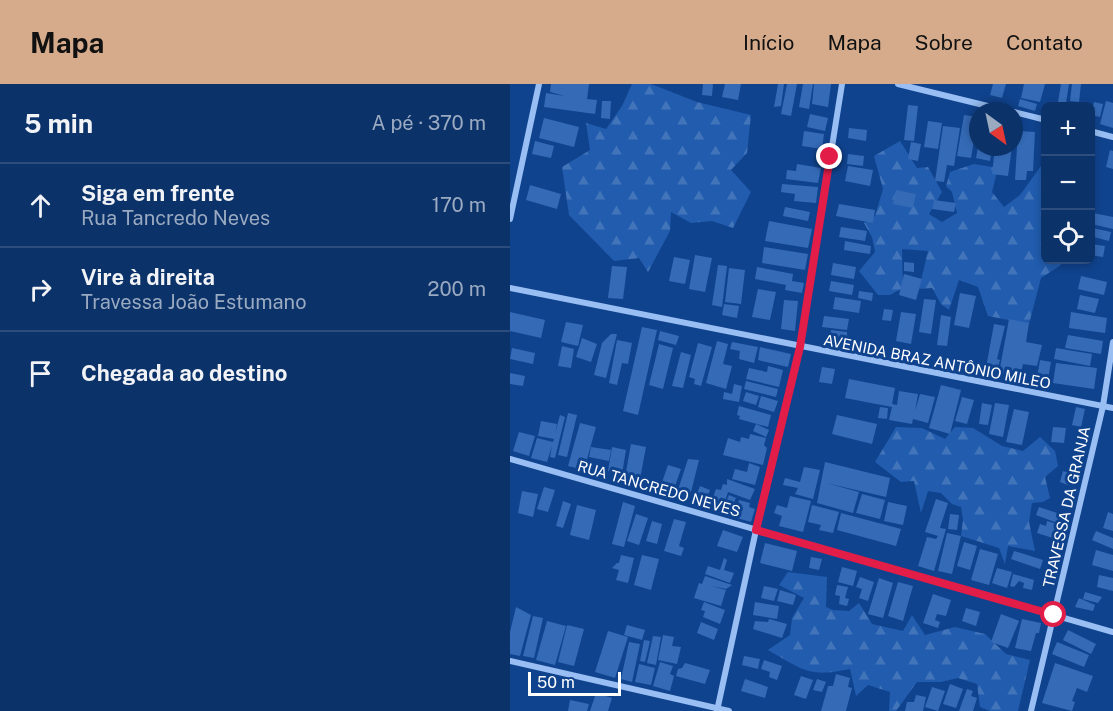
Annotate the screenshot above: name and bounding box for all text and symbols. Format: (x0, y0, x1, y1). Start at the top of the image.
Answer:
text: Mapa (30, 26, 104, 59)
text: Início (743, 30, 794, 55)
text: Mapa (827, 30, 882, 55)
text: Sobre (915, 30, 973, 55)
text: Contato (1006, 30, 1083, 55)
north arrow (969, 102, 1023, 156)
map controls (1041, 102, 1095, 264)
button: + (1041, 102, 1095, 156)
text: 5 min (24, 108, 93, 139)
text: A pé · 370 m (371, 111, 486, 135)
route end (816, 143, 842, 169)
button: − (1041, 156, 1095, 210)
text: Siga em frente (81, 180, 235, 206)
icon: ahead (24, 189, 57, 222)
text: 170 m (432, 193, 486, 217)
text: Rua Tancredo Neves (81, 206, 270, 230)
button: locate (1041, 210, 1095, 264)
text: Vire à direita (81, 264, 215, 290)
icon: right (24, 273, 57, 306)
text: 200 m (428, 277, 486, 301)
text: Travessa João Estumano (81, 290, 306, 314)
street label: AVENIDA BRAZ ANTÔNIO MILEO (822, 331, 1052, 392)
icon: arrive (24, 357, 57, 390)
text: Chegada ao destino (81, 360, 287, 386)
street label: TRAVESSA DA GRANJA (1040, 424, 1093, 589)
street label: RUA TANCREDO NEVES (576, 457, 743, 520)
route start (1040, 601, 1066, 627)
scale bar (528, 669, 621, 696)
text: 50 m (537, 673, 575, 692)

